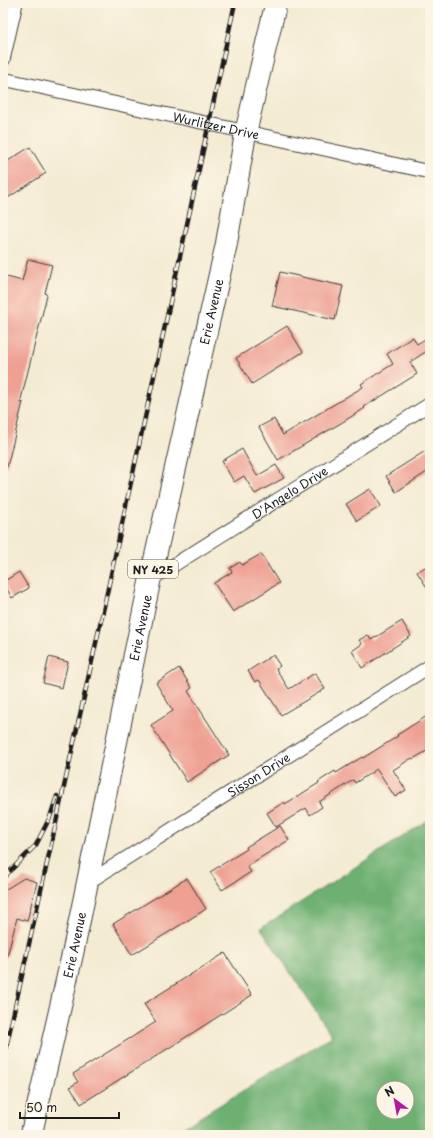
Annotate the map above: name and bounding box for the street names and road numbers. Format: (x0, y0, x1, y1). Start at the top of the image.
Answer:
street label: Wurlitzer Drive (171, 107, 261, 144)
street label: Erie Avenue (195, 276, 227, 346)
street label: D'Angelo Drive (248, 461, 332, 523)
road number: NY 425 (128, 560, 178, 578)
street label: Erie Avenue (125, 593, 156, 662)
street label: Sisson Drive (224, 748, 293, 801)
street label: Erie Avenue (58, 910, 90, 980)

